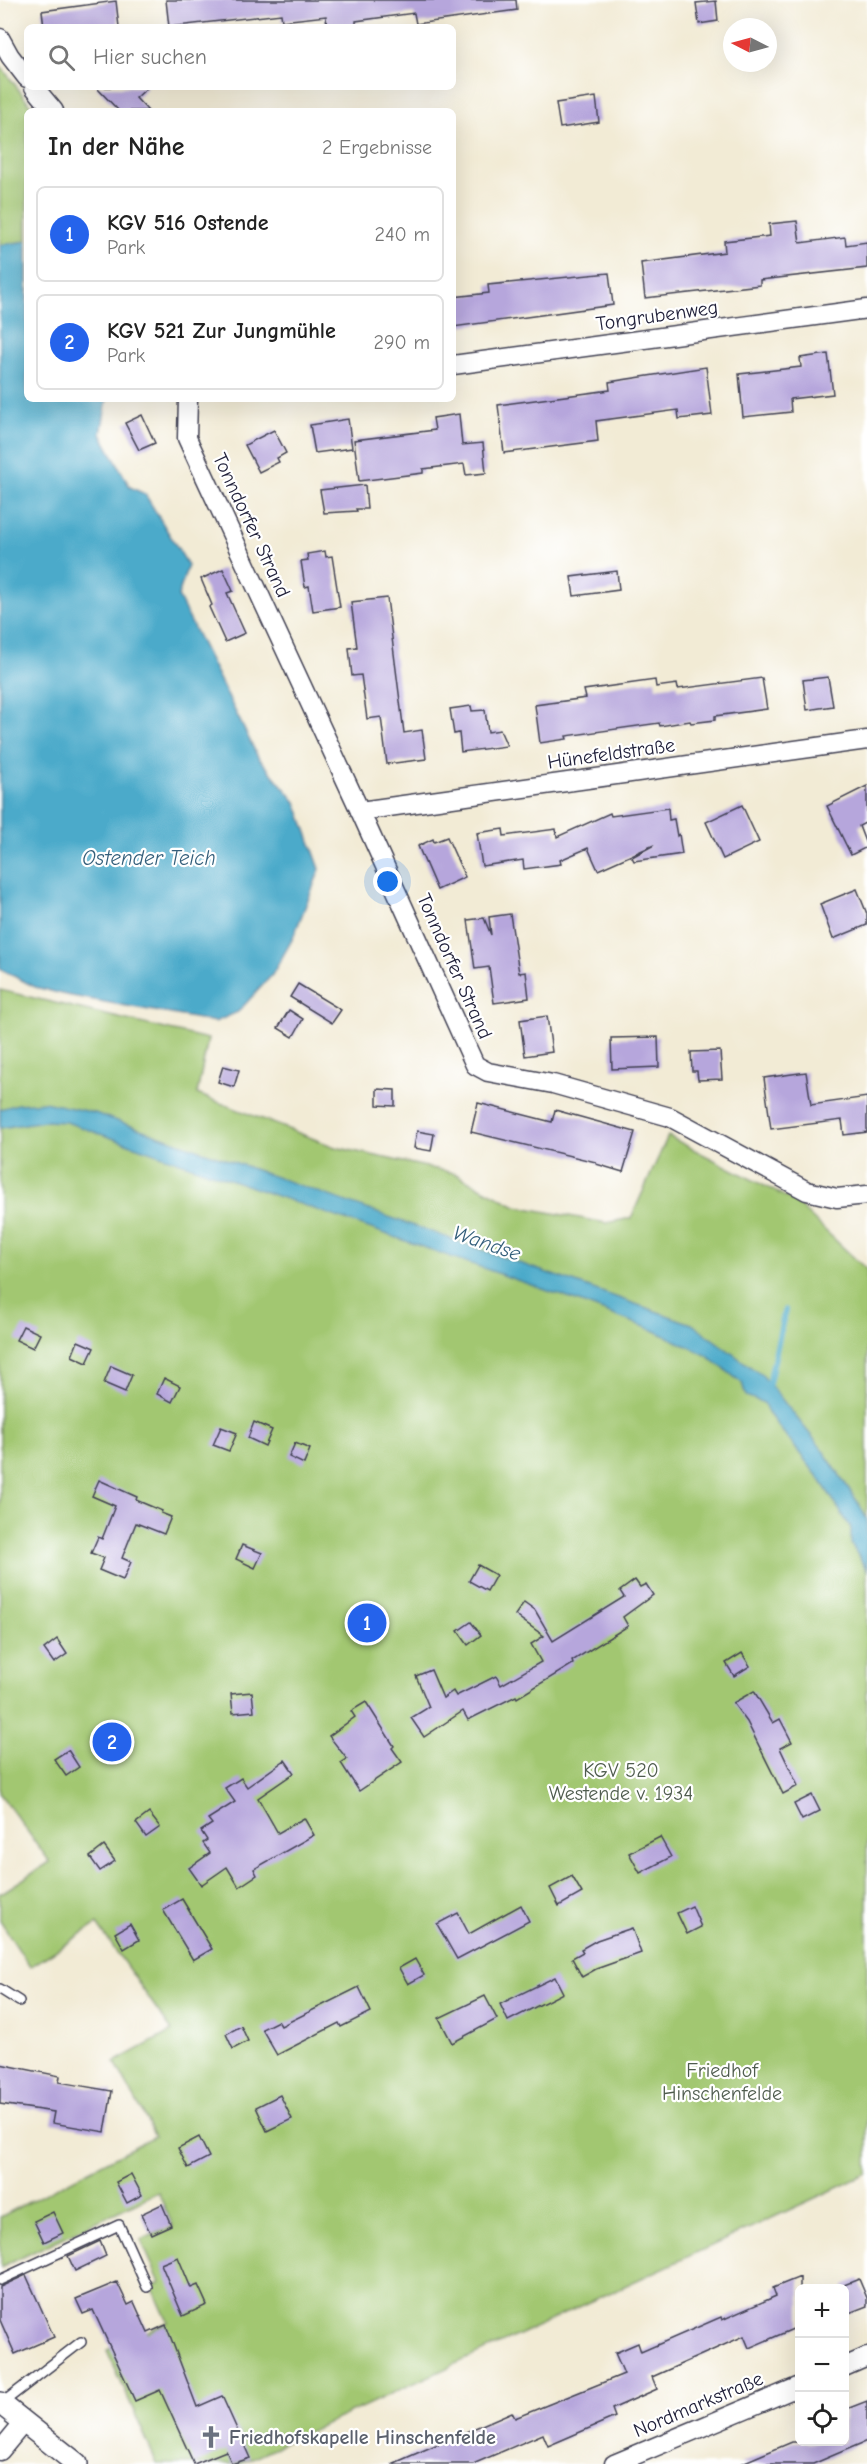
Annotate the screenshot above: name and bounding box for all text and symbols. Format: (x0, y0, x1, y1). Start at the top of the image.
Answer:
north arrow (723, 18, 777, 72)
search box (24, 24, 456, 90)
icon: search (45, 41, 78, 74)
text: Hier suchen (93, 44, 207, 70)
text: In der Nähe (48, 132, 185, 162)
text: 2 Ergebnisse (322, 136, 432, 159)
text: KGV 516 Ostende (107, 210, 268, 236)
text: 1 (66, 223, 73, 246)
text: 240 m (375, 223, 430, 246)
text: Park (107, 236, 145, 259)
street label: Tongrubenweg (595, 296, 720, 335)
text: KGV 521 Zur Jungmühle (107, 318, 336, 344)
text: 2 (65, 331, 74, 354)
text: 290 m (374, 331, 430, 354)
text: Park (107, 344, 145, 367)
street label: Tonndorfer Strand (208, 449, 295, 601)
street label: Hünefeldstraße (546, 733, 676, 774)
water label: Ostender Teich (82, 846, 216, 870)
your location (373, 867, 402, 896)
street label: Tonndorfer Strand (412, 890, 497, 1042)
water label: Wandse (450, 1220, 525, 1266)
pin: 1 (348, 1600, 386, 1646)
pin: 2 (92, 1720, 132, 1764)
park label: KGV 520 Westende v. 1934 (549, 1759, 693, 1805)
park label: Friedhof Hinschenfelde (662, 2059, 782, 2105)
map controls (795, 2284, 849, 2446)
button: + (795, 2284, 849, 2338)
button: − (795, 2338, 849, 2392)
street label: Nordmarkstraße (630, 2367, 766, 2442)
button: locate (795, 2392, 849, 2446)
church icon: Friedhofskapelle Hinschenfelde (198, 2424, 224, 2450)
place label: Friedhofskapelle Hinschenfelde (229, 2426, 496, 2449)

